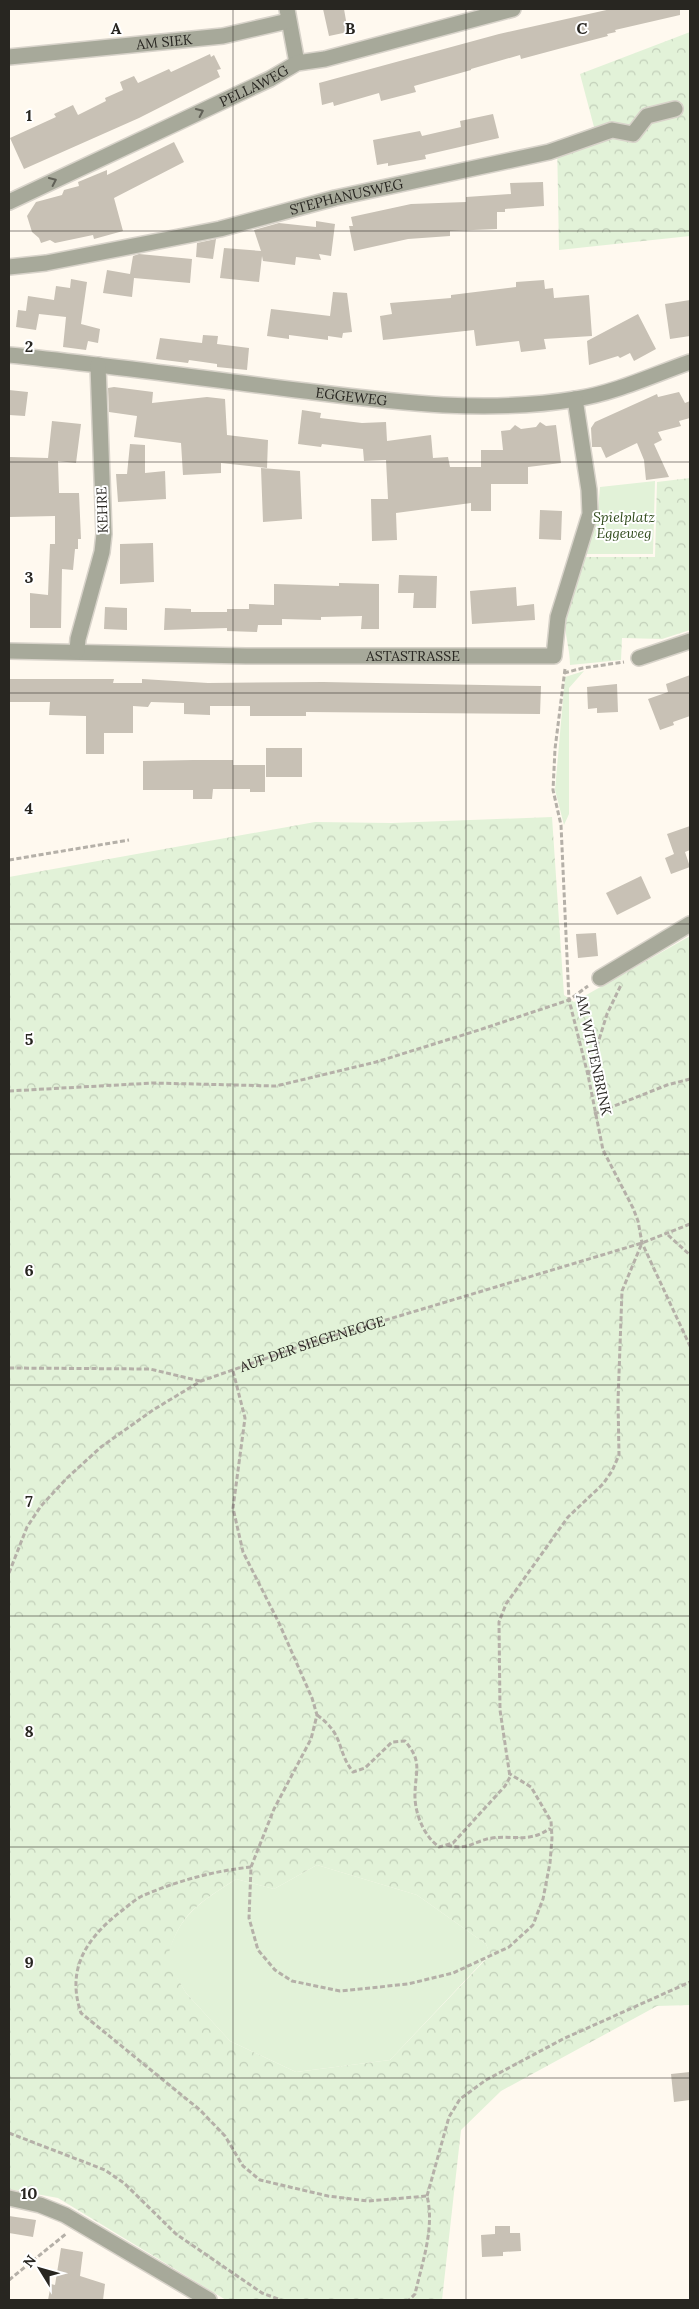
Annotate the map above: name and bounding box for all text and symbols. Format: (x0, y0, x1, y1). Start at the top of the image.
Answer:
text: A (111, 18, 122, 38)
text: B (345, 18, 356, 38)
text: C (576, 18, 588, 38)
street label: AM SIEK (134, 30, 194, 54)
street label: PELLAWEG (216, 61, 292, 111)
text: 1 (26, 105, 32, 125)
one-way arrow (195, 108, 204, 118)
street label: STEPHANUSWEG (288, 175, 405, 219)
one-way arrow (48, 177, 57, 187)
text: 2 (25, 336, 33, 356)
street label: EGGEWEG (315, 383, 388, 410)
street label: KEHRE (92, 486, 112, 534)
park label: Spielplatz Eggeweg (593, 508, 656, 542)
text: 3 (25, 567, 34, 587)
street label: ASTASTRASSE (365, 647, 460, 665)
text: 4 (25, 798, 34, 818)
street label: AM WITTENBRINK (572, 992, 616, 1118)
text: 5 (25, 1029, 34, 1049)
text: 6 (24, 1260, 34, 1280)
street label: AUF DER SIEGENEGGE (236, 1312, 387, 1376)
text: 7 (25, 1491, 33, 1511)
text: 8 (24, 1721, 34, 1741)
text: 9 (24, 1952, 34, 1972)
text: 10 (21, 2183, 37, 2203)
north arrow (15, 2244, 65, 2294)
text: N (19, 2251, 40, 2271)

